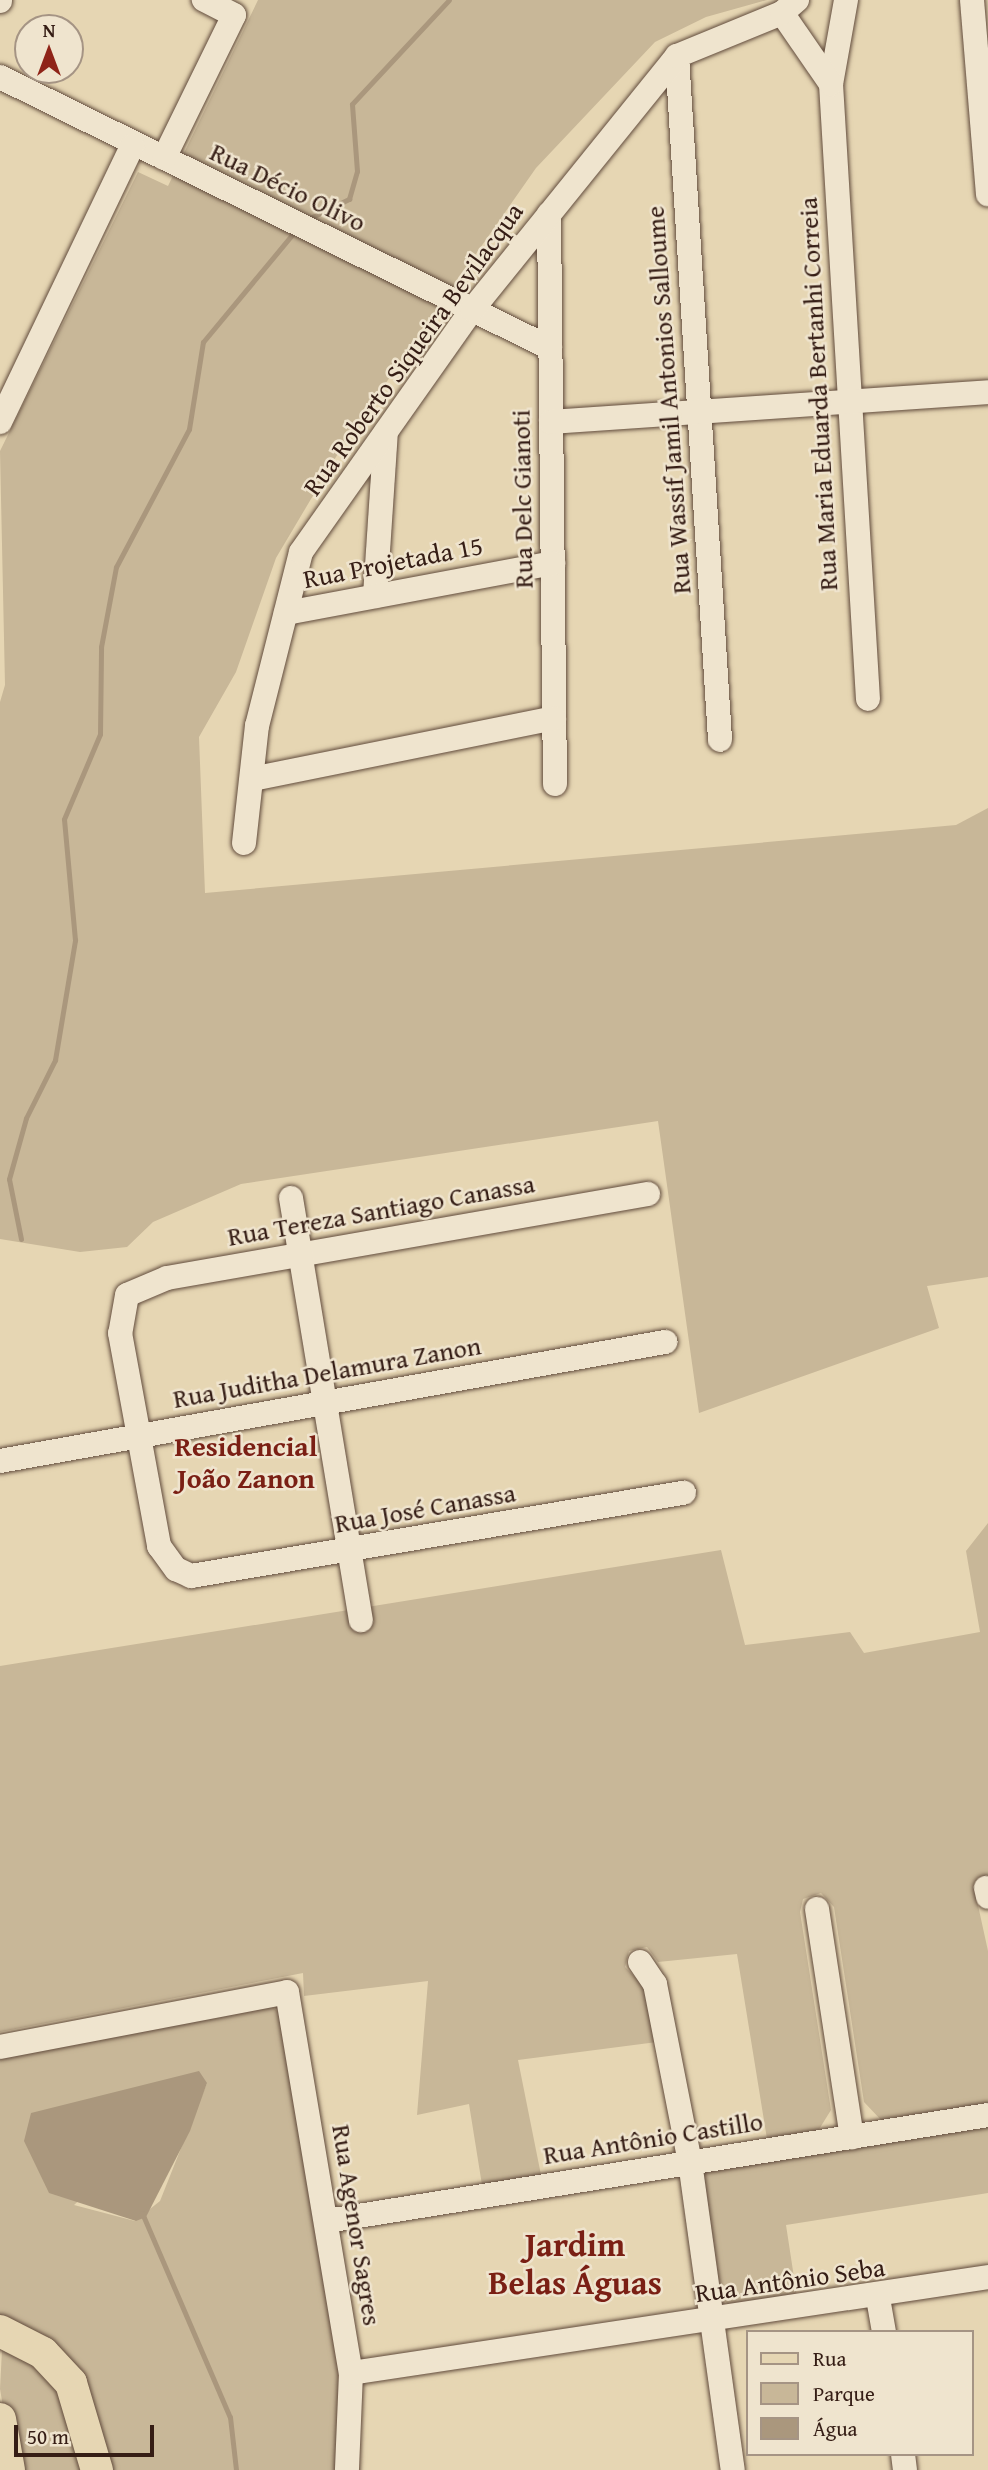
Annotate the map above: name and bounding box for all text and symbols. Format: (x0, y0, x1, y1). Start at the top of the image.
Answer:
north arrow (14, 14, 84, 84)
text: N (43, 16, 55, 44)
street label: Rua Décio Olivo (205, 136, 371, 238)
street label: Rua Maria Eduarda Bertanhi Correia (792, 196, 844, 592)
street label: Rua Roberto Siqueira Bevilacqua (296, 197, 530, 501)
street label: Rua Wassif Jamil Antonios Salloume (639, 205, 697, 595)
street label: Rua Delc Gianoti (505, 409, 539, 589)
street label: Rua Projetada 15 (301, 529, 485, 595)
street label: Rua Tereza Santiago Canassa (225, 1168, 537, 1252)
street label: Rua Juditha Delamura Zanon (171, 1330, 483, 1414)
district label: Residencial João Zanon (175, 1429, 317, 1495)
street label: Rua José Canassa (332, 1477, 518, 1539)
street label: Rua Antônio Castillo (541, 2105, 765, 2171)
street label: Rua Agenor Sagres (326, 2122, 388, 2328)
district label: Jardim Belas Águas (488, 2225, 662, 2303)
street label: Rua Antônio Seba (693, 2251, 887, 2309)
legend (746, 2330, 974, 2456)
text: Rua (813, 2343, 846, 2374)
text: Parque (813, 2378, 875, 2409)
scale bar (18, 2410, 158, 2454)
text: Água (813, 2413, 857, 2444)
text: 50 m (27, 2421, 69, 2452)

